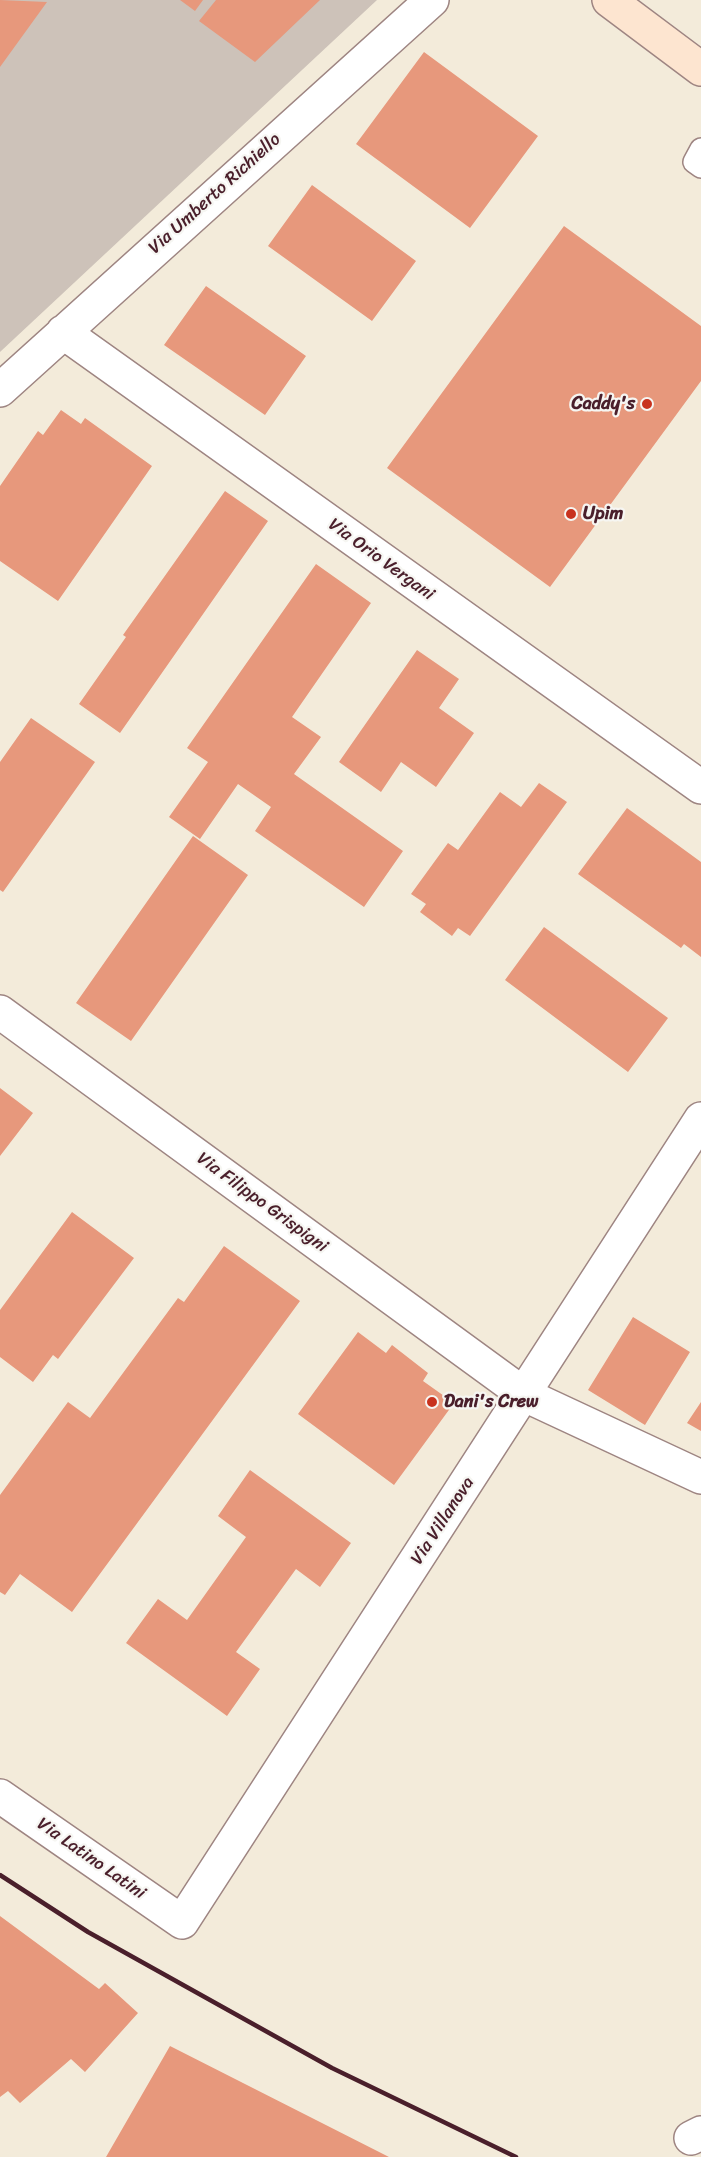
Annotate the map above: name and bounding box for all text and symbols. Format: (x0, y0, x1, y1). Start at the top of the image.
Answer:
street label: Via Umberto Richiello (144, 129, 286, 259)
place label: Caddy's (572, 393, 635, 415)
marker: Caddy's (640, 397, 654, 411)
place label: Upim (583, 503, 623, 525)
marker: Upim (564, 507, 578, 521)
street label: Via Orio Vergani (324, 514, 438, 606)
street label: Via Filippo Grispigni (192, 1148, 332, 1258)
place label: Dani's Crew (444, 1391, 538, 1413)
marker: Dani's Crew (425, 1395, 439, 1409)
street label: Via Villanova (407, 1473, 479, 1569)
street label: Via Latino Latini (32, 1814, 150, 1904)

